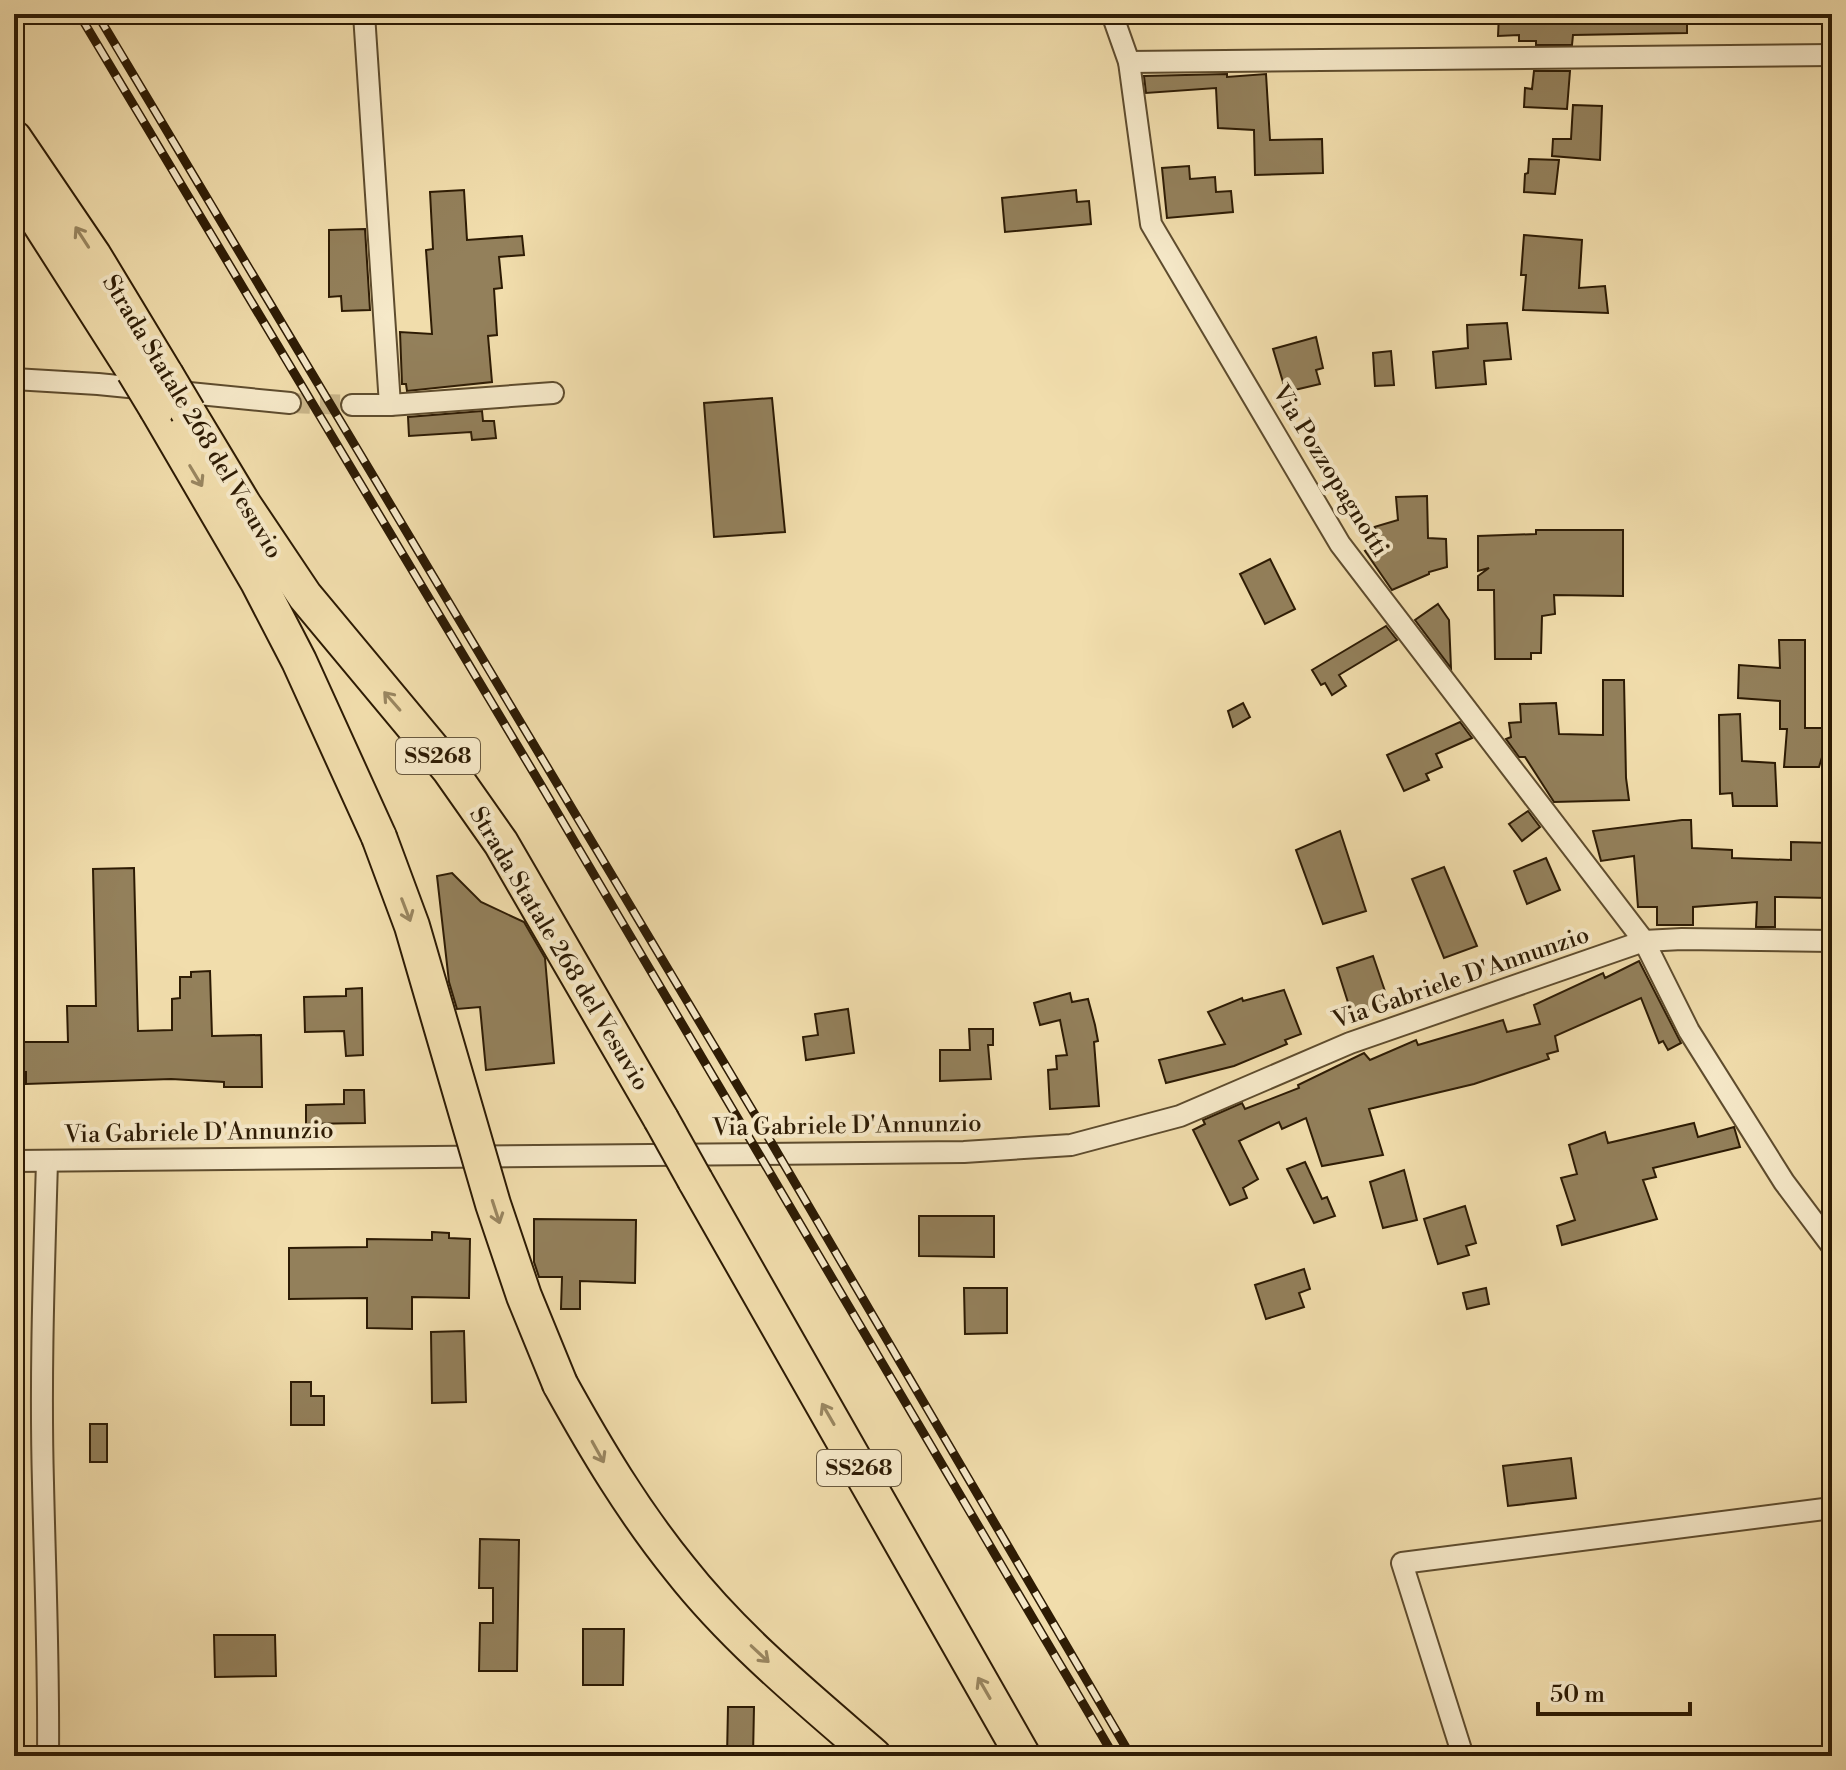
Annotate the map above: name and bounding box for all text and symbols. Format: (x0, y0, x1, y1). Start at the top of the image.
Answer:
one-way arrow (73, 226, 90, 248)
street label: Strada Statale 268 del Vesuvio (95, 270, 289, 564)
street label: Via Pozzopagnotti (1265, 379, 1395, 562)
one-way arrow (189, 464, 205, 487)
one-way arrow (383, 691, 401, 711)
road number: SS268 (396, 738, 480, 774)
street label: Strada Statale 268 del Vesuvio (462, 802, 656, 1096)
one-way arrow (400, 897, 414, 921)
street label: Via Gabriele D'Annunzio (1328, 920, 1593, 1036)
street label: Via Gabriele D'Annunzio (711, 1109, 982, 1143)
street label: Via Gabriele D'Annunzio (63, 1116, 334, 1150)
one-way arrow (489, 1199, 504, 1225)
one-way arrow (820, 1403, 836, 1426)
one-way arrow (590, 1440, 606, 1463)
road number: SS268 (817, 1450, 901, 1486)
one-way arrow (750, 1644, 770, 1663)
scale bar (1538, 1666, 1690, 1716)
one-way arrow (976, 1677, 992, 1700)
text: 50 m (1550, 1680, 1605, 1710)

